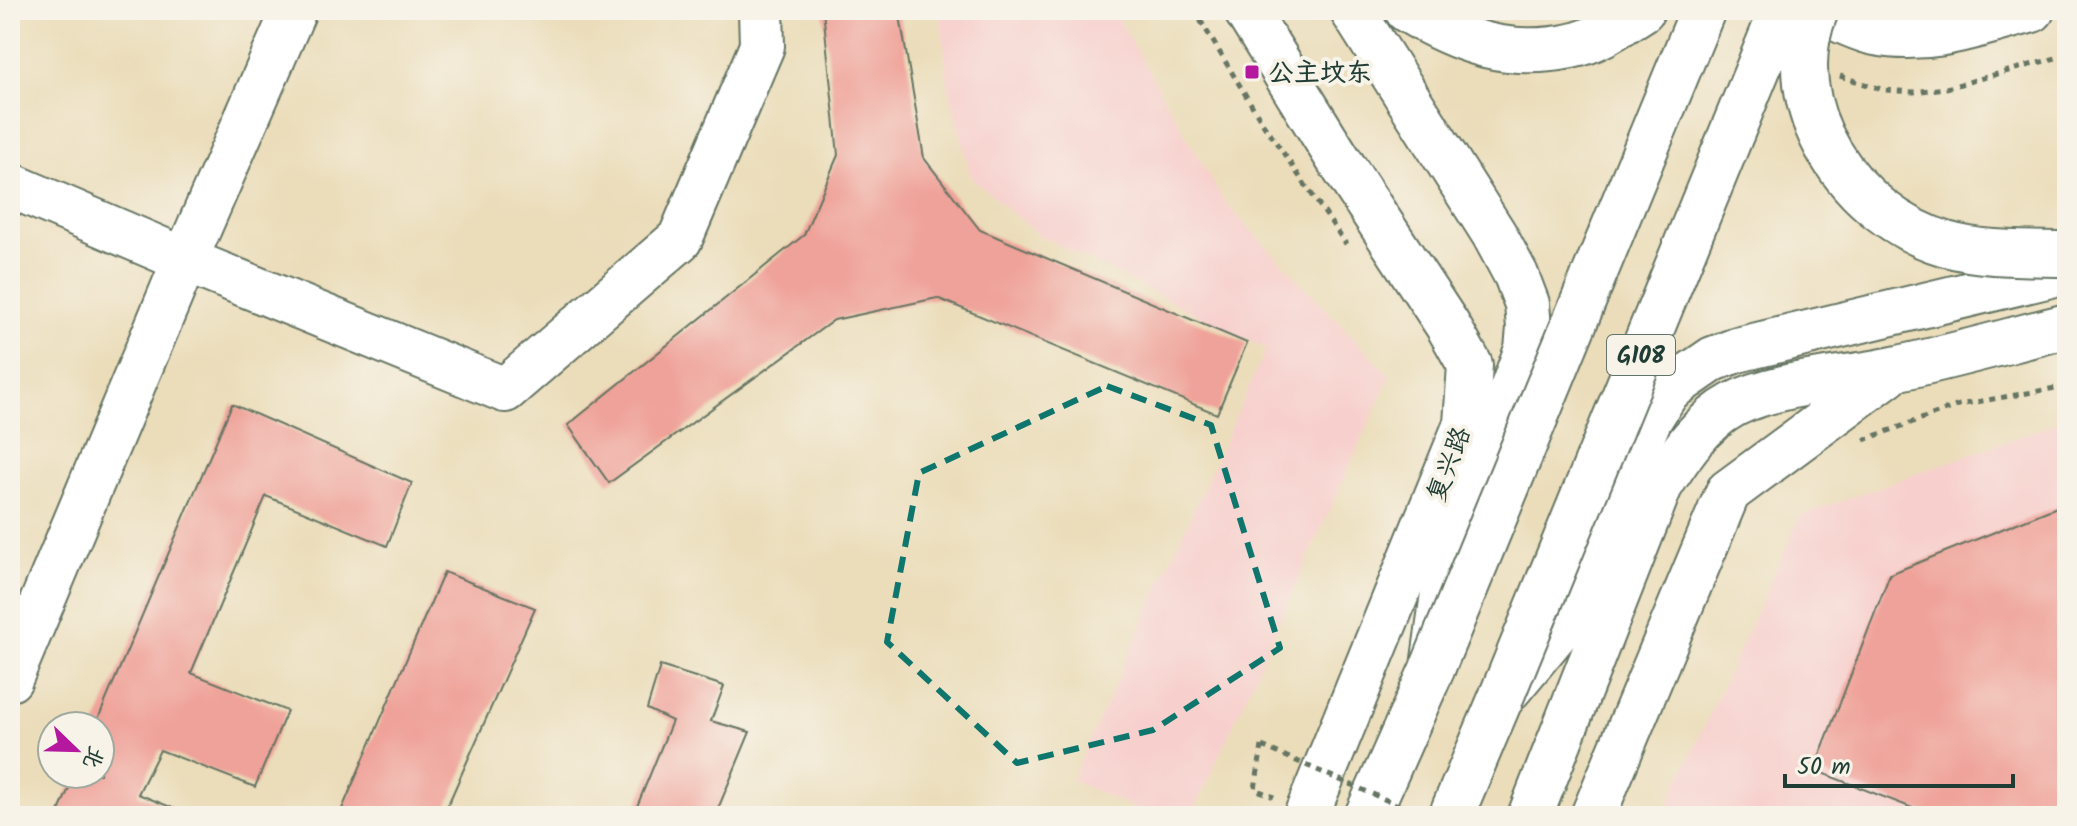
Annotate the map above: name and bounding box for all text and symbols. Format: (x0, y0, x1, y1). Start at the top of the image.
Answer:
place label: 公主坟东 (1268, 53, 1372, 95)
marker: 公主坟东 (1243, 63, 1261, 81)
road number: G108 (1607, 335, 1675, 375)
street label: 复兴路 (1416, 421, 1483, 509)
north arrow (36, 710, 116, 790)
scale bar (1785, 738, 2013, 788)
text: 北 (72, 740, 113, 774)
text: 50 m (1797, 748, 1851, 787)

